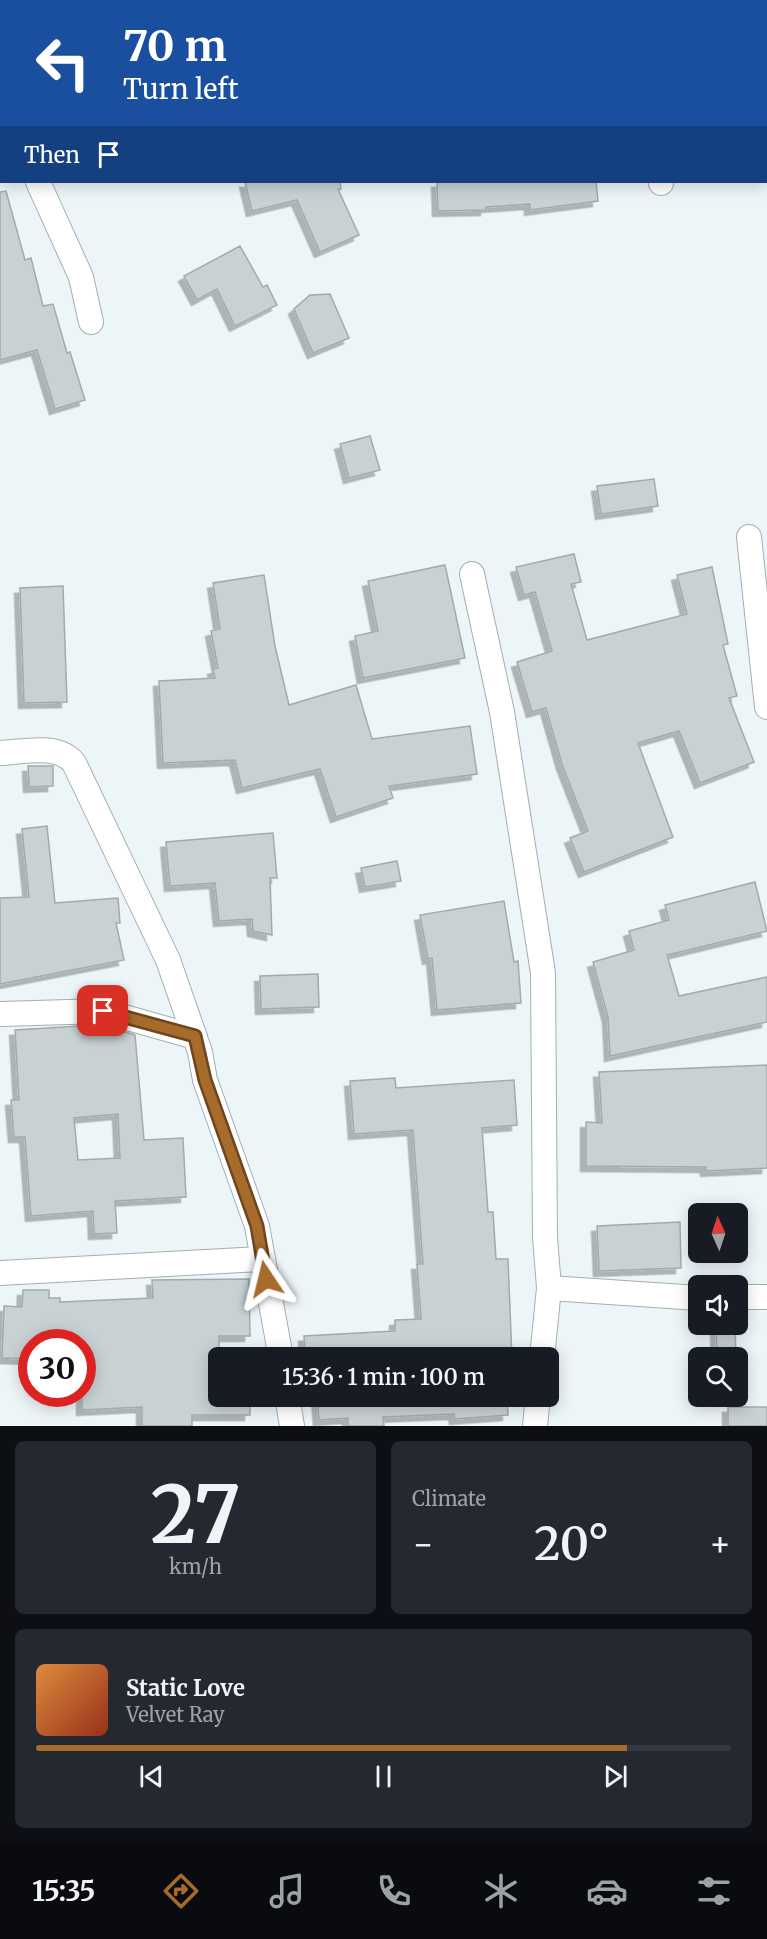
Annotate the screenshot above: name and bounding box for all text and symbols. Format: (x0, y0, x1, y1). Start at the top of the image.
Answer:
text: 70 m (123, 20, 227, 72)
icon: left (24, 24, 102, 102)
text: Turn left (123, 72, 238, 106)
icon: arrive (92, 138, 125, 171)
text: Then (24, 141, 80, 169)
pin (77, 985, 128, 1036)
icon: arrive (86, 994, 119, 1027)
north arrow (688, 1203, 748, 1263)
map controls (688, 1203, 748, 1407)
position arrow (234, 1247, 298, 1311)
button: sound (688, 1275, 748, 1335)
speed limit sign: 30 (18, 1329, 96, 1407)
button: search (688, 1347, 748, 1407)
text: 15:36 · 1 min · 100 m (282, 1363, 485, 1391)
text: 27 (150, 1466, 241, 1564)
text: Climate (412, 1486, 486, 1511)
text: 20° (534, 1516, 609, 1572)
text: − (412, 1524, 434, 1565)
text: + (709, 1524, 731, 1565)
text: km/h (169, 1554, 222, 1579)
text: Static Love (126, 1674, 245, 1702)
text: Velvet Ray (126, 1702, 225, 1727)
icon: previous (135, 1760, 168, 1793)
icon: pause (367, 1760, 400, 1793)
icon: next (599, 1760, 632, 1793)
icon: directions (160, 1870, 202, 1912)
icon: music (266, 1870, 308, 1912)
icon: phone (373, 1870, 415, 1912)
icon: climate (480, 1870, 522, 1912)
icon: car (586, 1870, 628, 1912)
icon: filters (693, 1870, 735, 1912)
text: 15:35 (32, 1874, 95, 1908)

